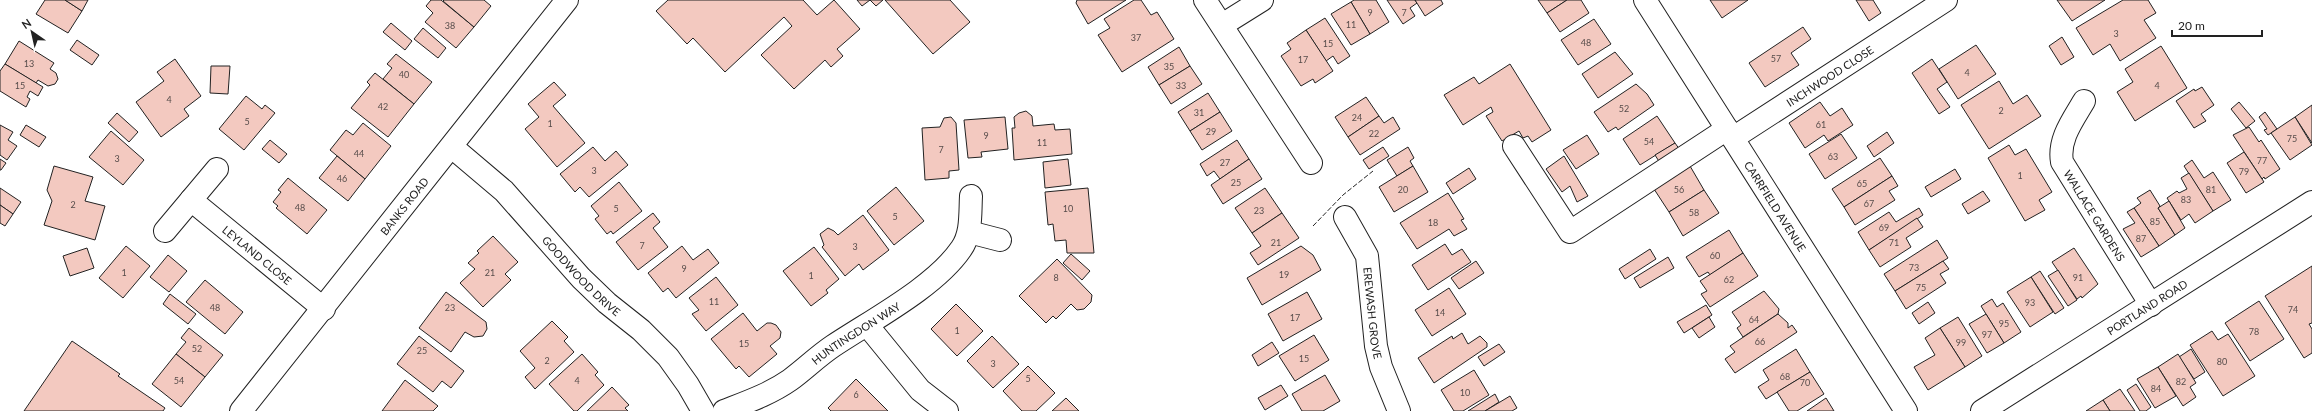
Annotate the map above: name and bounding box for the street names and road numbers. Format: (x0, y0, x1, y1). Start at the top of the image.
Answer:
street label: INCHWOOD CLOSE (1784, 43, 1875, 108)
street label: CARRFIELD AVENUE (1742, 158, 1809, 253)
street label: WALLACE GARDENS (2062, 167, 2128, 263)
street label: BANKS ROAD (377, 174, 431, 237)
street label: LEYLAND CLOSE (220, 222, 295, 287)
street label: GOODWOOD DRIVE (540, 233, 623, 318)
street label: EREWASH GROVE (1362, 266, 1385, 360)
street label: PORTLAND ROAD (2104, 276, 2189, 337)
street label: HUNTINGDON WAY (808, 299, 902, 367)

